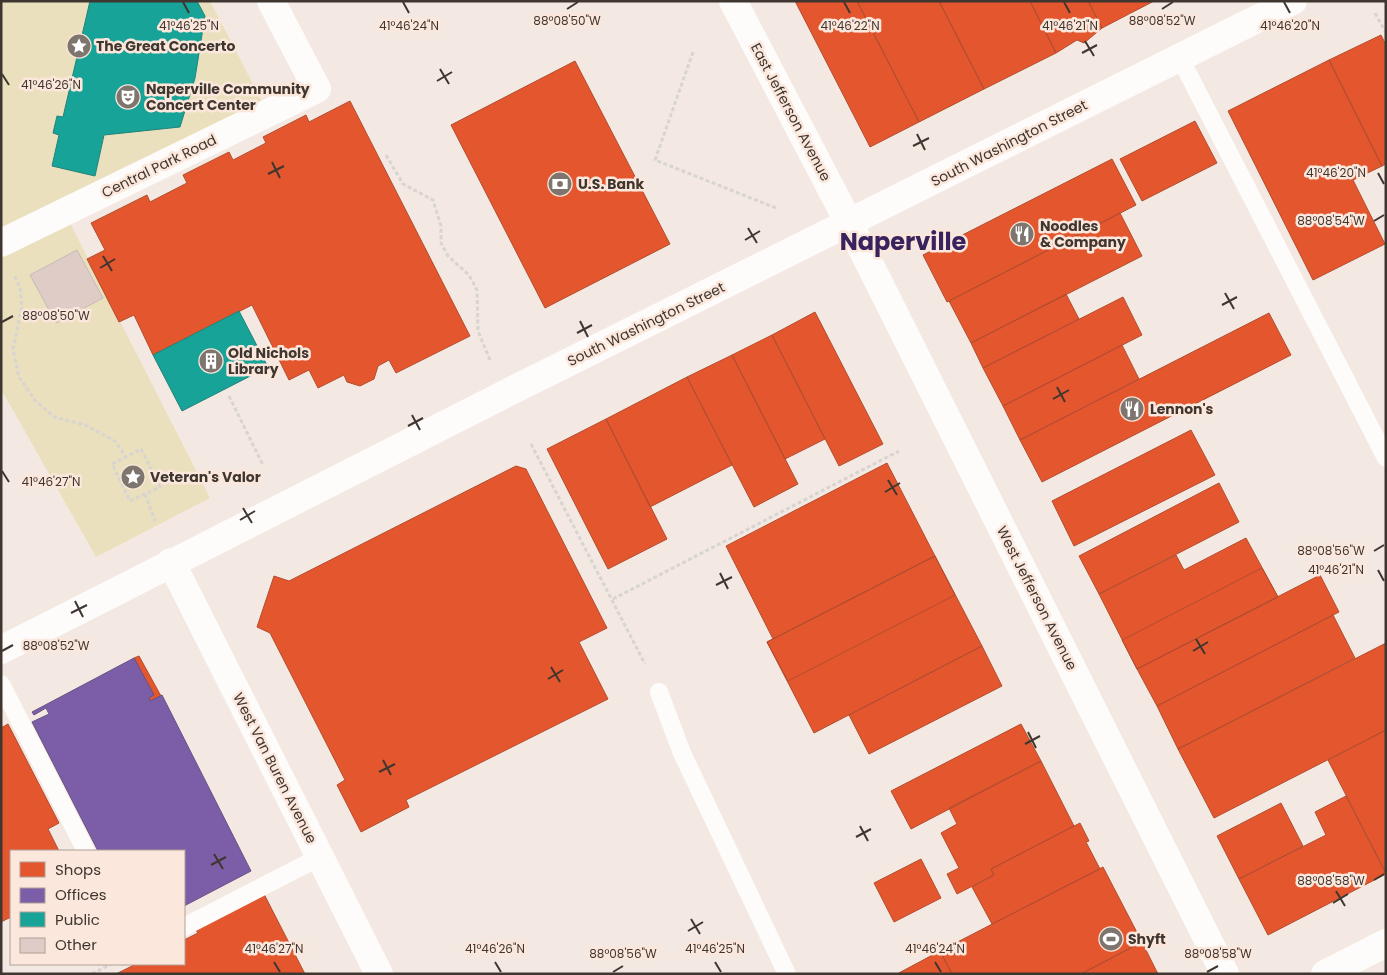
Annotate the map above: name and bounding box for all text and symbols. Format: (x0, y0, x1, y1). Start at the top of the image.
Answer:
text: 88°08'50"W (533, 12, 601, 29)
text: 88°08'52"W (1129, 12, 1196, 29)
text: 41°46'25"N (159, 17, 219, 34)
text: 41°46'24"N (379, 17, 439, 34)
text: 41°46'22"N (820, 17, 880, 34)
text: 41°46'21"N (1042, 17, 1098, 34)
text: 41°46'20"N (1260, 17, 1320, 34)
place icon: The Great Concerto (66, 33, 92, 59)
place label: The Great Concerto (96, 36, 236, 56)
street label: East Jefferson Avenue (746, 40, 836, 185)
text: 41°46'26"N (21, 76, 81, 93)
place label: Naperville Community Concert Center (146, 79, 310, 115)
theatre icon: Naperville Community Concert Center (115, 84, 141, 110)
street label: South Washington Street (927, 95, 1091, 191)
street label: Central Park Road (98, 129, 220, 203)
text: 41°46'20"N (1306, 164, 1366, 181)
bank icon: U.S. Bank (547, 171, 573, 197)
place label: U.S. Bank (578, 174, 645, 194)
text: 88°08'54"W (1297, 212, 1365, 229)
place label: Noodles & Company (1040, 216, 1126, 252)
restaurant icon: Noodles & Company (1009, 221, 1035, 247)
district label: Naperville (840, 225, 967, 258)
street label: South Washington Street (564, 277, 728, 371)
text: 88°08'50"W (22, 307, 90, 324)
place label: Old Nichols Library (228, 343, 309, 379)
building icon: Old Nichols Library (198, 348, 224, 374)
restaurant icon: Lennon's (1119, 396, 1145, 422)
place label: Lennon's (1150, 399, 1214, 419)
place icon: Veteran's Valor (120, 464, 146, 490)
place label: Veteran's Valor (150, 467, 261, 487)
text: 41°46'27"N (22, 473, 80, 490)
street label: West Jefferson Avenue (992, 523, 1082, 674)
text: 88°08'56"W (1297, 542, 1365, 559)
text: 41°46'21"N (1308, 561, 1364, 578)
text: 88°08'52"W (23, 637, 90, 654)
street label: West Van Buren Avenue (228, 689, 322, 847)
legend (10, 850, 185, 965)
text: Shops (55, 859, 101, 880)
text: 88°08'58"W (1297, 872, 1365, 889)
text: Offices (55, 884, 107, 905)
text: Public (55, 909, 100, 930)
sports icon: Shyft (1098, 926, 1124, 952)
place label: Shyft (1128, 929, 1166, 949)
text: Other (55, 934, 97, 955)
text: 41°46'27"N (245, 940, 303, 957)
text: 41°46'26"N (465, 940, 525, 957)
text: 41°46'25"N (685, 940, 745, 957)
text: 41°46'24"N (905, 940, 965, 957)
text: 88°08'56"W (589, 945, 657, 962)
text: 88°08'58"W (1184, 945, 1252, 962)

